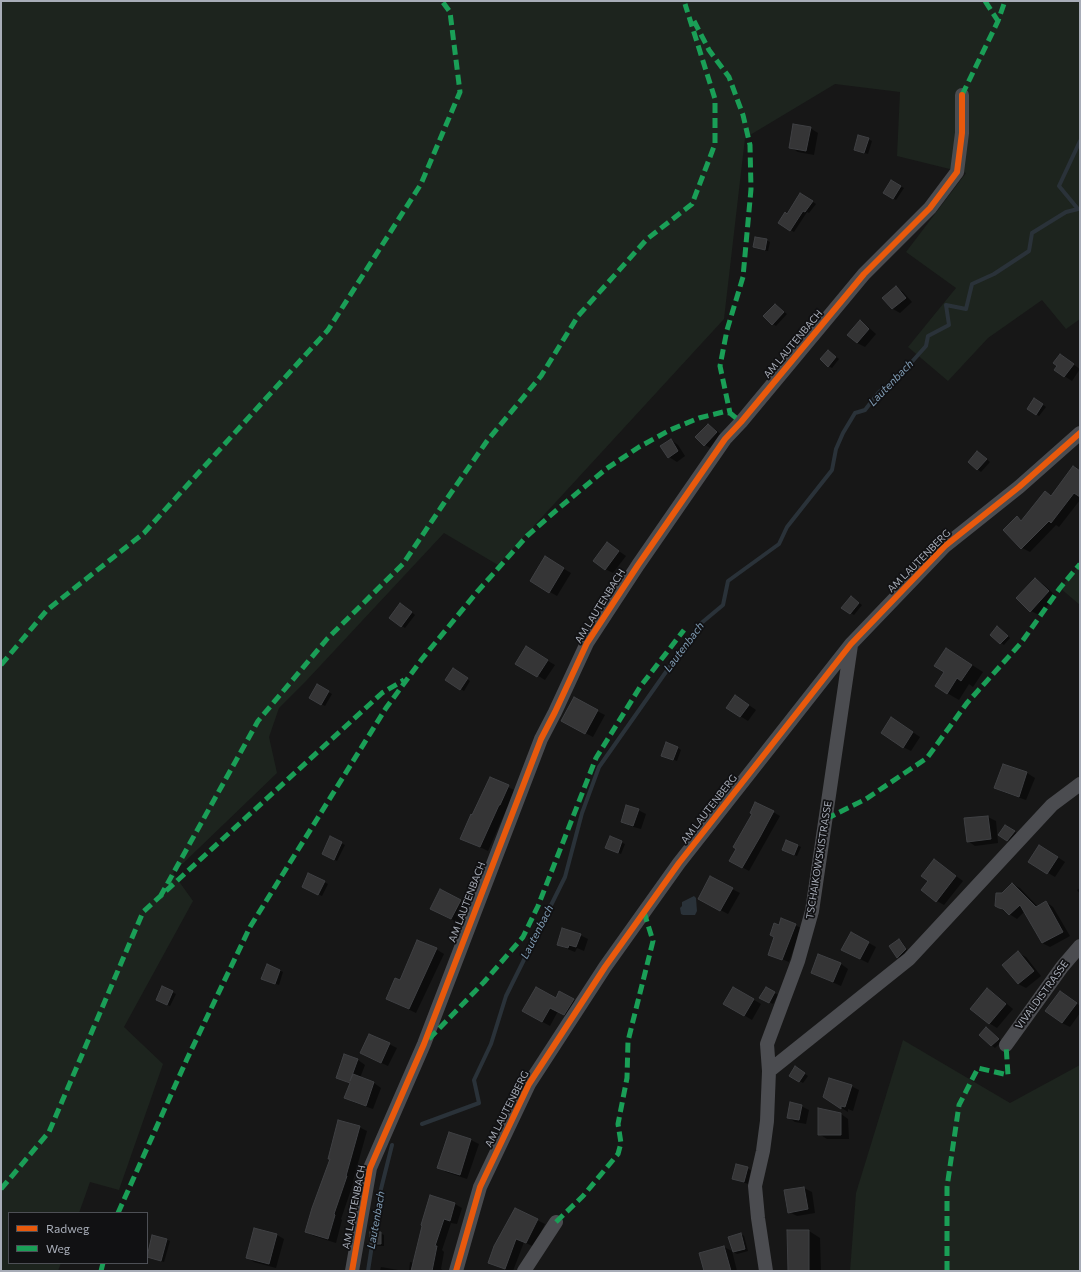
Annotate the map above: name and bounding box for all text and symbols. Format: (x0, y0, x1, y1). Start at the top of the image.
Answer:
street label: AM LAUTENBACH (761, 307, 825, 381)
water label: Lautenbach (866, 357, 916, 409)
street label: AM LAUTENBERG (885, 527, 953, 595)
street label: AM LAUTENBACH (572, 567, 628, 645)
water label: Lautenbach (661, 620, 707, 674)
street label: AM LAUTENBERG (678, 772, 740, 846)
street label: TSCHAIKOWSKISTRASSE (804, 800, 834, 920)
street label: AM LAUTENBACH (446, 860, 488, 944)
water label: Lautenbach (518, 903, 556, 961)
street label: VIVALDISTRASSE (1013, 958, 1071, 1032)
street label: AM LAUTENBERG (483, 1069, 531, 1149)
street label: AM LAUTENBACH (340, 1164, 368, 1250)
water label: Lautenbach (364, 1190, 388, 1250)
legend (8, 1212, 148, 1264)
text: Radweg (46, 1221, 89, 1235)
text: Weg (46, 1241, 70, 1255)

